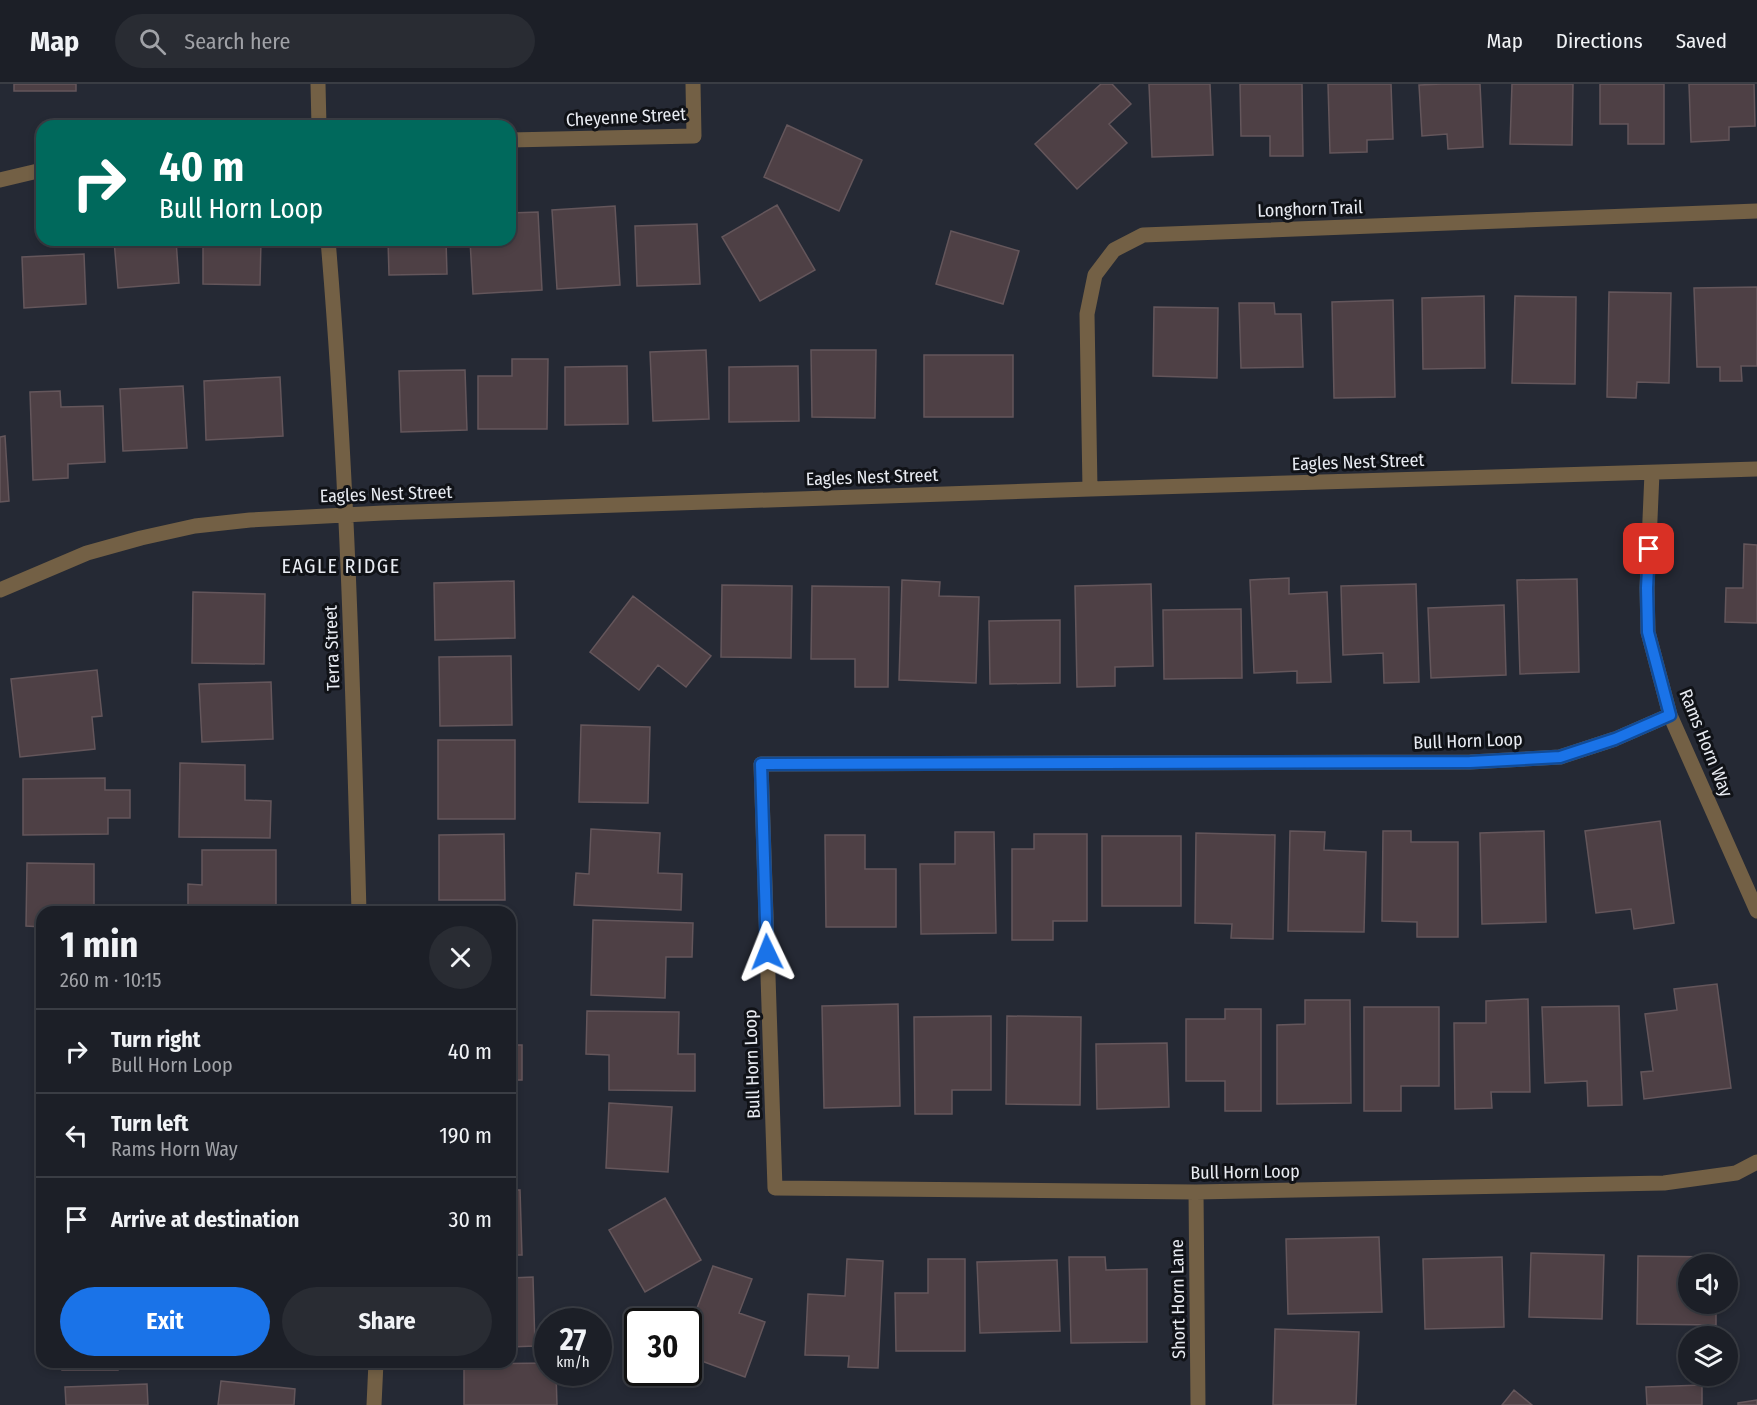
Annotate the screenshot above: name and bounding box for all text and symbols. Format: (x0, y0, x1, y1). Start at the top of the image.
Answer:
search box (115, 14, 535, 68)
text: Map (30, 25, 79, 58)
icon: search (136, 25, 169, 58)
text: Search here (184, 28, 290, 55)
text: Map (1486, 28, 1523, 54)
text: Directions (1556, 28, 1643, 54)
text: Saved (1676, 28, 1727, 54)
street label: Cheyenne Street (565, 103, 687, 131)
text: 40 m (159, 142, 244, 192)
icon: right (60, 144, 138, 222)
text: Bull Horn Loop (159, 193, 323, 225)
street label: Longhorn Trail (1257, 196, 1363, 222)
street label: Eagles Nest Street (1291, 449, 1425, 475)
street label: Eagles Nest Street (805, 464, 939, 490)
street label: Eagles Nest Street (319, 481, 453, 507)
pin (1623, 523, 1674, 574)
icon: arrive (1632, 532, 1665, 565)
district label: EAGLE RIDGE (281, 554, 401, 578)
street label: Terra Street (320, 605, 344, 691)
street label: Rams Horn Way (1674, 686, 1738, 800)
street label: Bull Horn Loop (1413, 728, 1523, 754)
position arrow (735, 920, 799, 984)
text: 1 min (60, 923, 138, 967)
button: close (429, 926, 492, 989)
text: 260 m · 10:15 (60, 968, 162, 992)
street label: Bull Horn Loop (739, 1009, 765, 1119)
text: Turn right (111, 1026, 200, 1053)
icon: right (60, 1035, 93, 1068)
text: 40 m (448, 1038, 492, 1065)
text: Bull Horn Loop (111, 1053, 233, 1077)
text: Turn left (111, 1110, 189, 1137)
icon: left (60, 1119, 93, 1152)
text: 190 m (439, 1122, 492, 1149)
text: Rams Horn Way (111, 1137, 238, 1161)
street label: Bull Horn Loop (1190, 1160, 1300, 1184)
icon: arrive (60, 1203, 93, 1236)
text: Arrive at destination (111, 1206, 299, 1233)
text: 30 m (449, 1206, 492, 1233)
street label: Short Horn Lane (1166, 1239, 1190, 1359)
map controls (1678, 1254, 1738, 1386)
button: sound (1678, 1254, 1738, 1314)
button: Exit (60, 1287, 270, 1356)
button: Share (282, 1287, 492, 1356)
speed limit sign: 30 (624, 1308, 702, 1386)
text: 27 (560, 1322, 586, 1358)
button: layers (1678, 1326, 1738, 1386)
text: km/h (556, 1353, 590, 1371)

